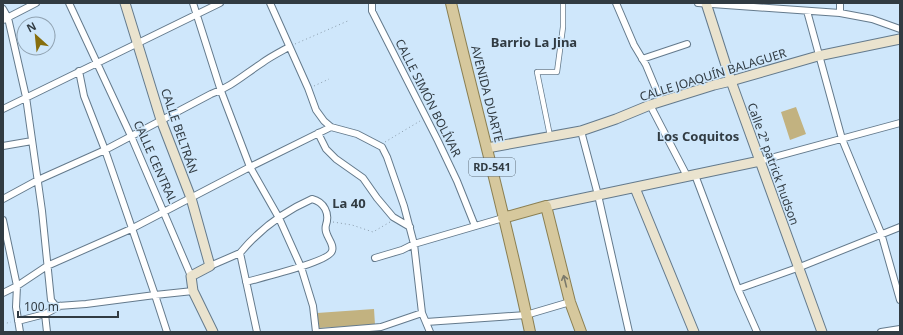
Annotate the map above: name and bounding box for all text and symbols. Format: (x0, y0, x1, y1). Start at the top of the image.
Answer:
north arrow (16, 16, 56, 56)
text: N (24, 18, 39, 35)
district label: Barrio La Jina (491, 33, 577, 51)
street label: CALLE SIMÓN BOLÍVAR (391, 36, 466, 160)
street label: AVENIDA DUARTE (467, 44, 508, 144)
street label: CALLE JOAQUÍN BALAGUER (637, 44, 789, 105)
street label: CALLE BELTRÁN (157, 86, 202, 176)
street label: Calle 2ª patrick hudson (743, 100, 804, 227)
street label: CALLE CENTRAL (130, 118, 181, 206)
district label: Los Coquitos (657, 127, 739, 145)
road number: RD-541 (469, 158, 515, 176)
district label: La 40 (332, 194, 366, 212)
one-way arrow (561, 275, 568, 288)
scale bar (18, 293, 118, 319)
text: 100 m (24, 298, 59, 315)

